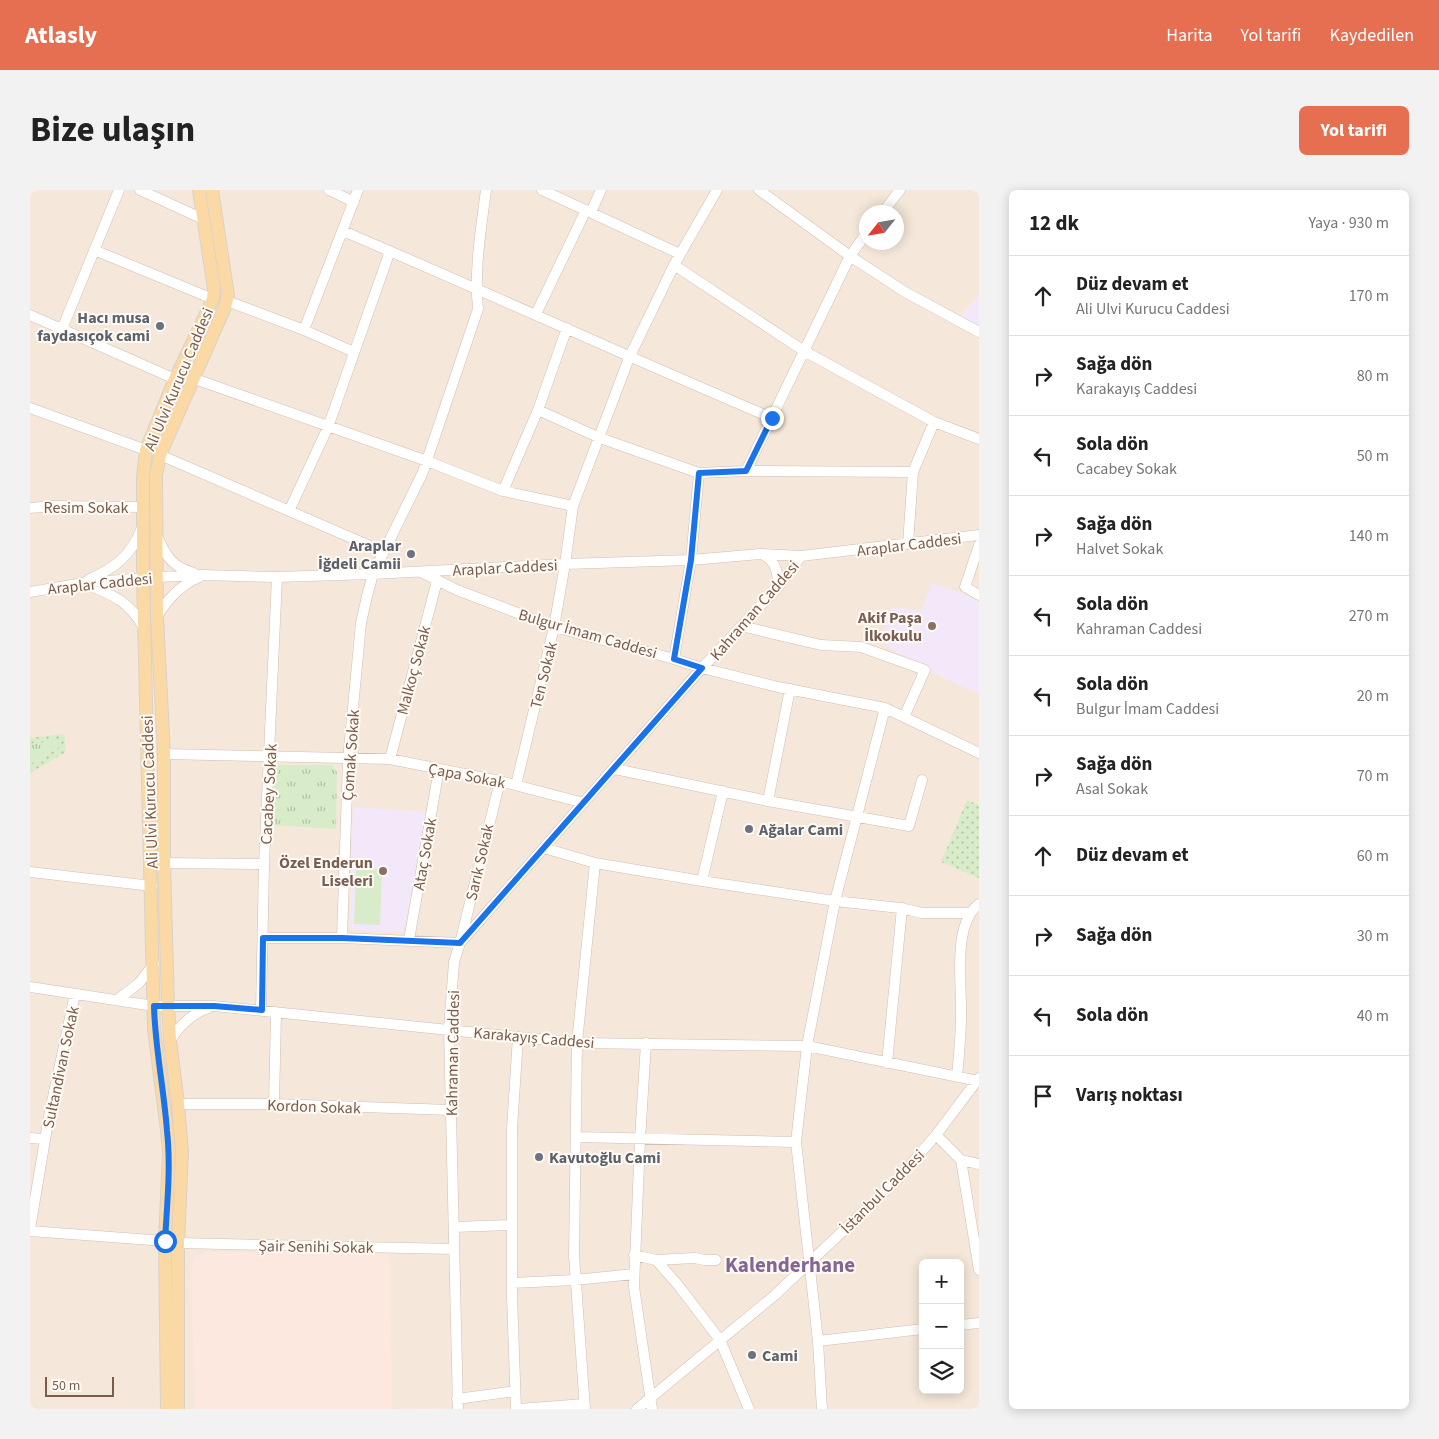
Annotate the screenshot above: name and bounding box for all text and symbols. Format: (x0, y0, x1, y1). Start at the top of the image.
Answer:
text: Atlasly (25, 18, 97, 53)
text: Harita (1166, 23, 1213, 48)
text: Yol tarifi (1241, 23, 1301, 48)
text: Kaydedilen (1329, 23, 1414, 48)
text: Bize ulaşın (30, 105, 195, 155)
button: Yol tarifi (1299, 106, 1409, 155)
north arrow (859, 205, 904, 250)
text: 12 dk (1029, 208, 1079, 238)
text: Yaya · 930 m (1308, 212, 1389, 234)
text: Düz devam et (1076, 271, 1189, 298)
icon: ahead (1029, 282, 1057, 310)
text: 170 m (1349, 285, 1389, 307)
text: Ali Ulvi Kurucu Caddesi (1076, 298, 1230, 320)
street label: Ali Ulvi Kurucu Caddesi (139, 304, 219, 454)
place label: Hacı musa faydasıçok cami (37, 307, 150, 347)
marker: Hacı musa faydasıçok cami (154, 320, 166, 332)
text: Sağa dön (1076, 351, 1152, 378)
icon: right (1029, 362, 1057, 390)
text: 80 m (1357, 365, 1389, 387)
text: Karakayış Caddesi (1076, 378, 1197, 400)
route end (761, 407, 784, 430)
text: Sola dön (1076, 431, 1149, 458)
icon: left (1029, 442, 1057, 470)
text: 50 m (1357, 445, 1389, 467)
text: Cacabey Sokak (1076, 458, 1177, 480)
street label: Resim Sokak (44, 497, 129, 519)
text: Sağa dön (1076, 511, 1152, 538)
icon: right (1029, 522, 1057, 550)
text: 140 m (1349, 525, 1389, 547)
street label: Araplar Caddesi (856, 528, 963, 562)
place label: Araplar İğdeli Camii (318, 535, 402, 575)
text: Halvet Sokak (1076, 538, 1163, 560)
marker: Araplar İğdeli Camii (405, 548, 417, 560)
street label: Araplar Caddesi (452, 554, 558, 582)
street label: Kahraman Caddesi (705, 556, 804, 665)
street label: Araplar Caddesi (47, 568, 154, 600)
text: Sola dön (1076, 591, 1149, 618)
icon: left (1029, 602, 1057, 630)
street label: Bulgur İmam Caddesi (516, 604, 660, 664)
text: 270 m (1349, 605, 1389, 627)
place label: Akif Paşa İlkokulu (857, 607, 922, 647)
text: Kahraman Caddesi (1076, 618, 1202, 640)
marker: Akif Paşa İlkokulu (926, 620, 938, 632)
street label: Malkoç Sokak (391, 623, 436, 717)
street label: Ten Sokak (525, 639, 563, 711)
text: Sola dön (1076, 671, 1149, 698)
icon: left (1029, 682, 1057, 710)
text: 20 m (1357, 685, 1389, 707)
text: Bulgur İmam Caddesi (1076, 698, 1219, 720)
street label: Çomak Sokak (337, 709, 365, 801)
street label: Ali Ulvi Kurucu Caddesi (136, 715, 164, 869)
street label: Cacabey Sokak (255, 743, 283, 845)
text: Sağa dön (1076, 751, 1152, 778)
street label: Çapa Sokak (426, 758, 507, 794)
icon: right (1029, 762, 1057, 790)
text: 70 m (1357, 765, 1389, 787)
text: Asal Sokak (1076, 778, 1148, 800)
street label: Ataç Sokak (408, 816, 442, 892)
place label: Ağalar Cami (758, 819, 843, 841)
street label: Sarık Sokak (460, 822, 500, 903)
marker: Ağalar Cami (743, 823, 755, 835)
icon: ahead (1029, 842, 1057, 870)
text: Düz devam et (1076, 842, 1189, 869)
text: 60 m (1357, 845, 1389, 867)
place label: Özel Enderun Liseleri (279, 852, 373, 892)
marker: Özel Enderun Liseleri (377, 865, 389, 877)
icon: right (1029, 922, 1057, 950)
text: Sağa dön (1076, 922, 1152, 949)
text: 30 m (1357, 925, 1389, 947)
street label: Kahraman Caddesi (441, 990, 465, 1116)
icon: left (1029, 1002, 1057, 1030)
text: Sola dön (1076, 1002, 1149, 1029)
street label: Sultandivan Sokak (37, 1004, 85, 1130)
text: 40 m (1357, 1005, 1389, 1027)
street label: Karakayış Caddesi (473, 1022, 595, 1054)
icon: arrive (1029, 1082, 1057, 1110)
text: Varış noktası (1076, 1082, 1183, 1109)
street label: Kordon Sokak (267, 1094, 361, 1120)
street label: İstanbul Caddesi (836, 1145, 930, 1239)
place label: Kavutoğlu Cami (549, 1147, 661, 1169)
marker: Kavutoğlu Cami (533, 1151, 545, 1163)
route start (154, 1230, 177, 1253)
street label: Şair Senihi Sokak (258, 1235, 374, 1259)
district label: Kalenderhane (725, 1250, 855, 1280)
map controls (919, 1259, 964, 1394)
button: + (919, 1259, 964, 1304)
button: − (919, 1304, 964, 1349)
place label: Cami (762, 1345, 798, 1367)
marker: Cami (746, 1349, 758, 1361)
button: layers (919, 1349, 964, 1394)
scale bar (45, 1374, 114, 1397)
text: 50 m (52, 1376, 80, 1396)

